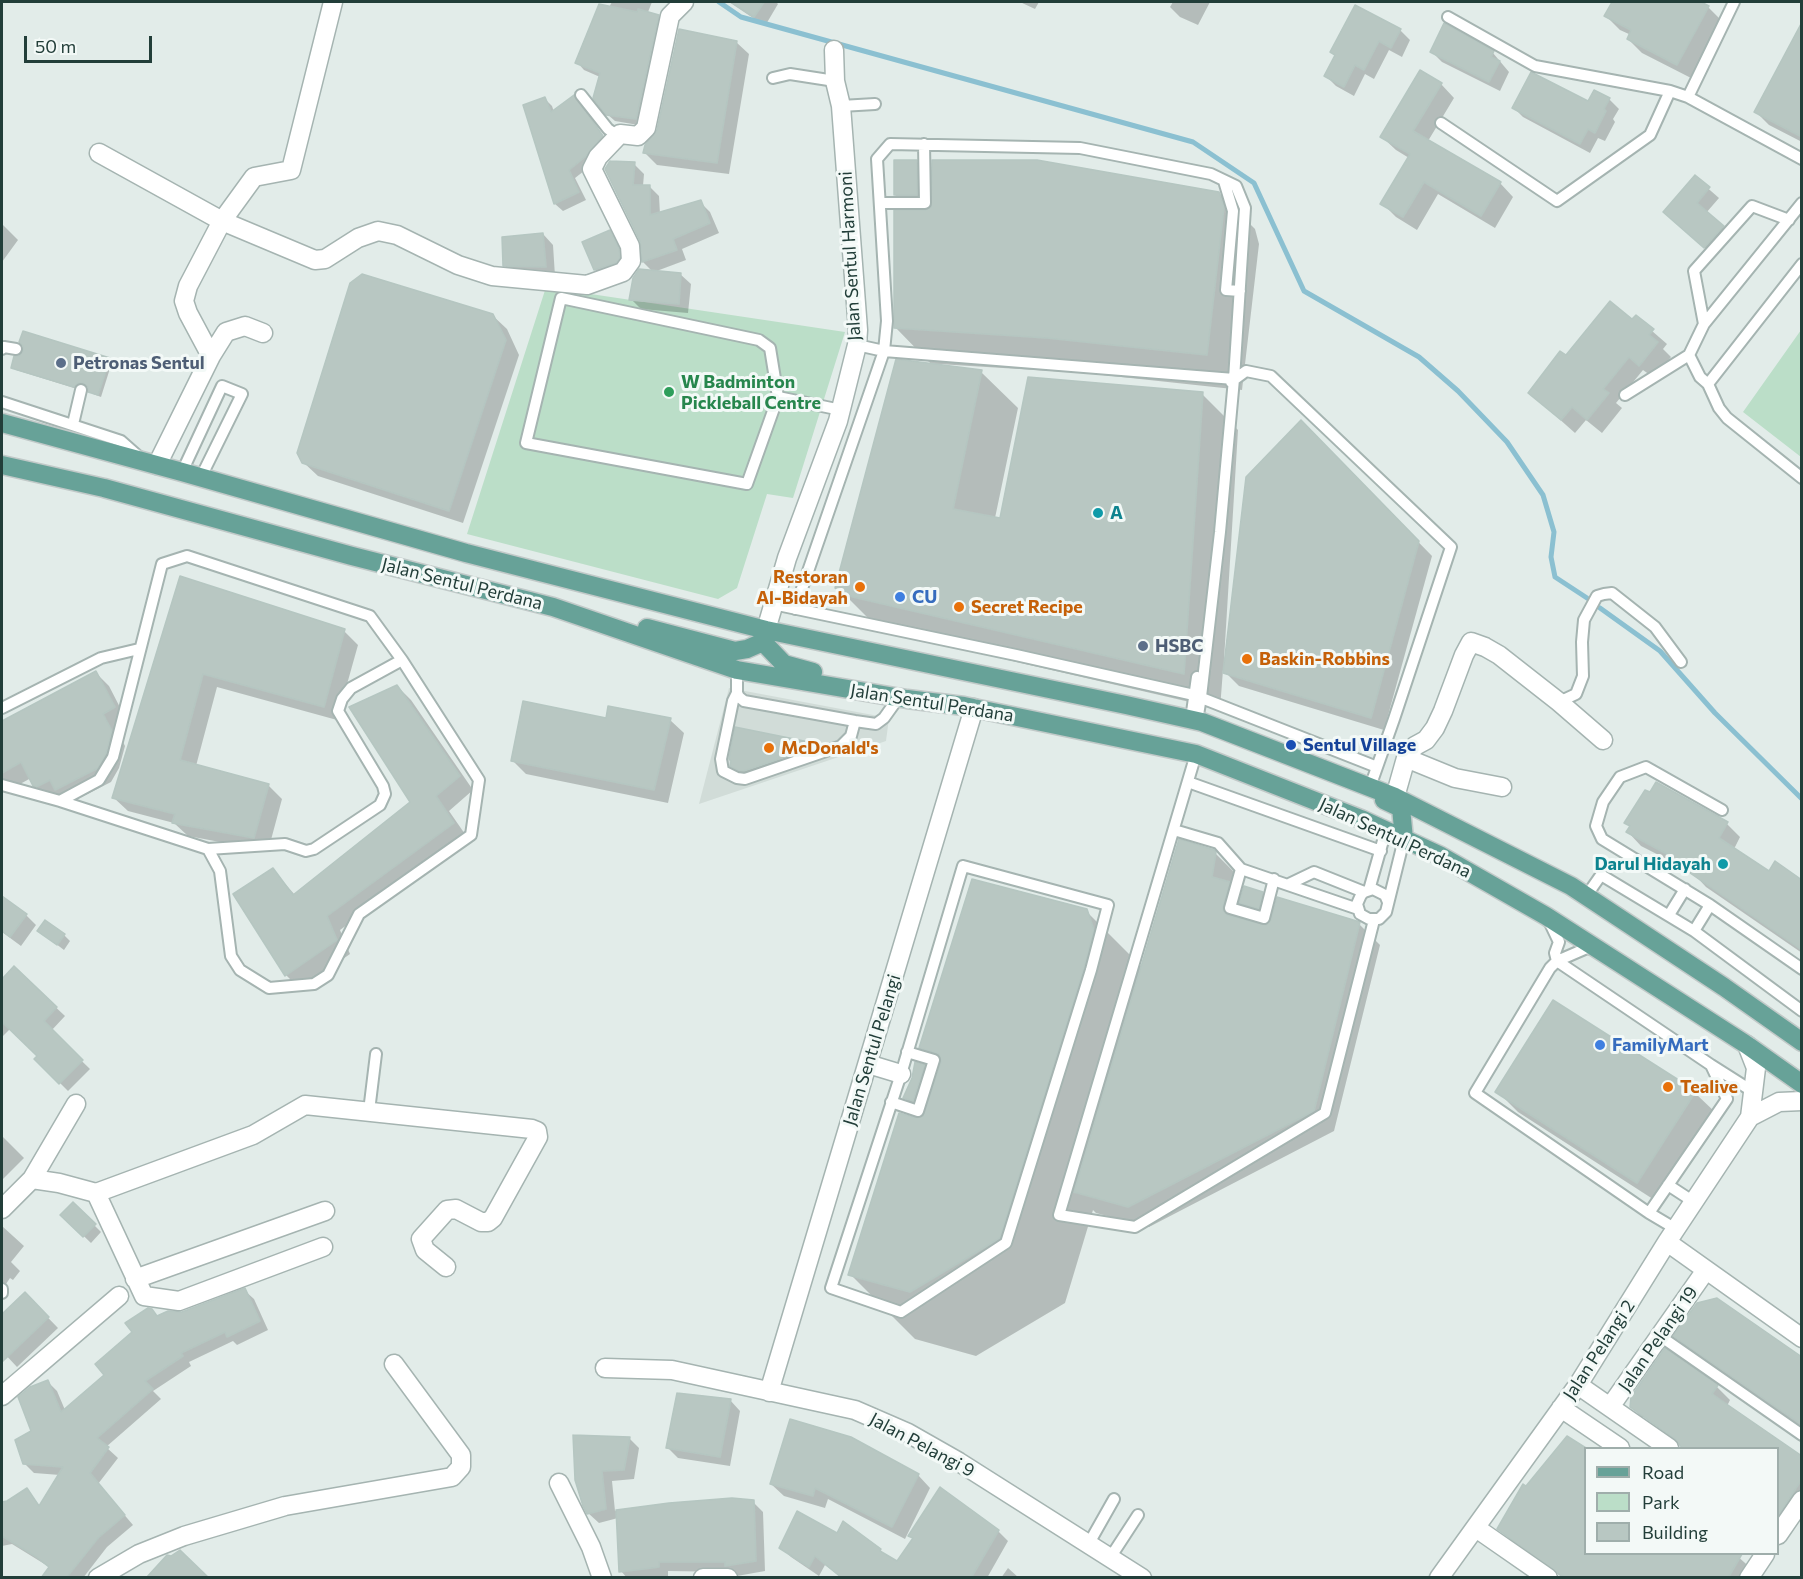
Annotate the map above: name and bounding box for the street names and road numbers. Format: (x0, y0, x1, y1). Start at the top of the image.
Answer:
street label: Jalan Sentul Harmoni (835, 171, 865, 341)
street label: Jalan Sentul Perdana (379, 554, 545, 614)
street label: Jalan Sentul Perdana (849, 679, 1015, 727)
street label: Jalan Sentul Perdana (1316, 793, 1474, 883)
street label: Jalan Sentul Pelangi (839, 972, 905, 1128)
street label: Jalan Pelangi 19 (1614, 1282, 1702, 1396)
street label: Jalan Pelangi 2 (1559, 1296, 1639, 1404)
street label: Jalan Pelangi 9 (866, 1408, 978, 1482)

